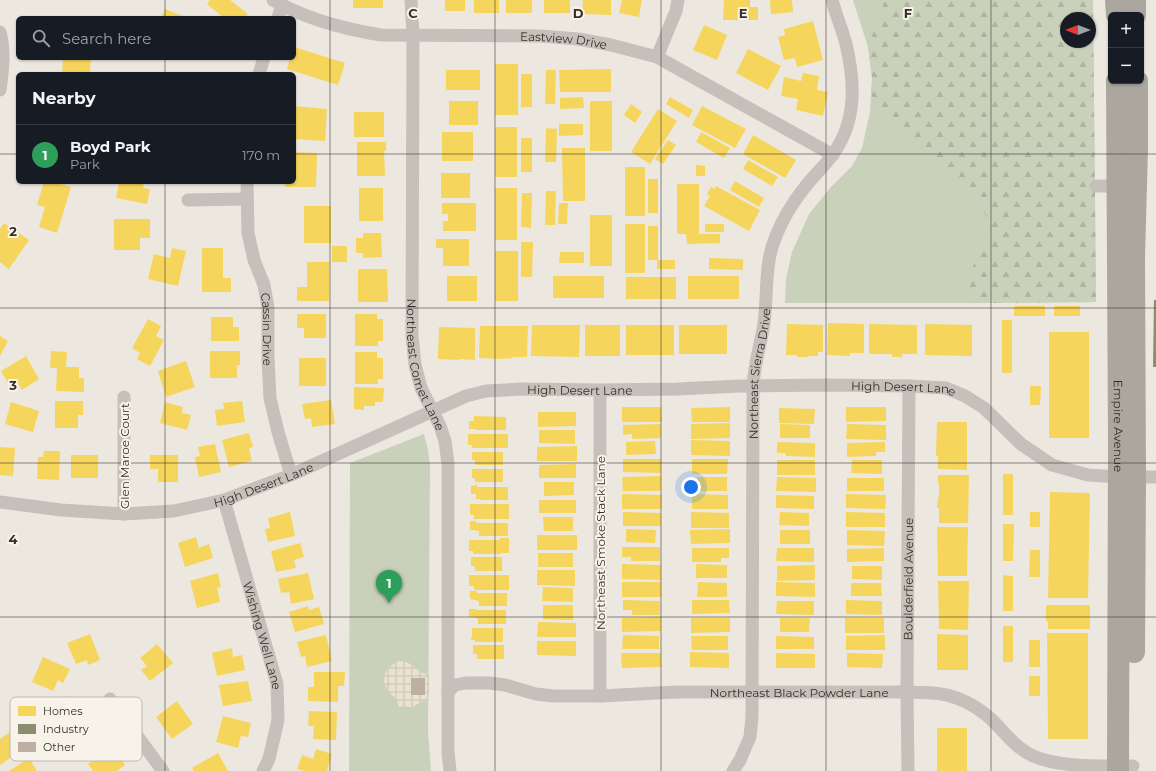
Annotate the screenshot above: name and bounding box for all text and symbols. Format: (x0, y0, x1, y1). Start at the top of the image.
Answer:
text: C (408, 5, 418, 21)
text: D (573, 5, 584, 21)
text: E (739, 5, 748, 21)
text: F (904, 5, 912, 21)
north arrow (1060, 12, 1096, 48)
map controls (1108, 12, 1144, 84)
button: + (1108, 12, 1144, 48)
search box (16, 16, 296, 60)
icon: search (30, 27, 52, 49)
street label: Eastview Drive (520, 28, 608, 52)
text: Search here (62, 29, 151, 48)
button: − (1108, 48, 1144, 84)
text: Nearby (32, 88, 96, 108)
text: Boyd Park (70, 137, 151, 156)
text: 1 (42, 147, 48, 163)
text: 170 m (242, 147, 280, 163)
text: Park (70, 156, 100, 172)
text: 2 (9, 223, 17, 239)
street label: Cassin Drive (258, 291, 276, 366)
street label: Northeast Comet Lane (404, 299, 448, 432)
street label: Northeast Sierra Drive (745, 308, 773, 439)
text: 3 (8, 377, 17, 393)
street label: High Desert Lane (851, 378, 959, 399)
street label: Empire Avenue (1111, 380, 1127, 472)
street label: High Desert Lane (527, 382, 633, 398)
street label: Glen Maroe Court (117, 403, 132, 509)
street label: Northeast Smoke Stack Lane (593, 456, 608, 630)
street label: High Desert Lane (212, 459, 315, 510)
your location (681, 477, 701, 497)
street label: Boulderfield Avenue (900, 518, 916, 640)
text: 4 (9, 531, 18, 547)
pin: 1 (376, 570, 402, 603)
street label: Wishing Well Lane (240, 580, 285, 690)
street label: Northeast Black Powder Lane (710, 685, 889, 700)
legend (10, 697, 142, 761)
text: Homes (43, 704, 83, 718)
text: Industry (43, 722, 89, 736)
text: Other (43, 740, 75, 754)

